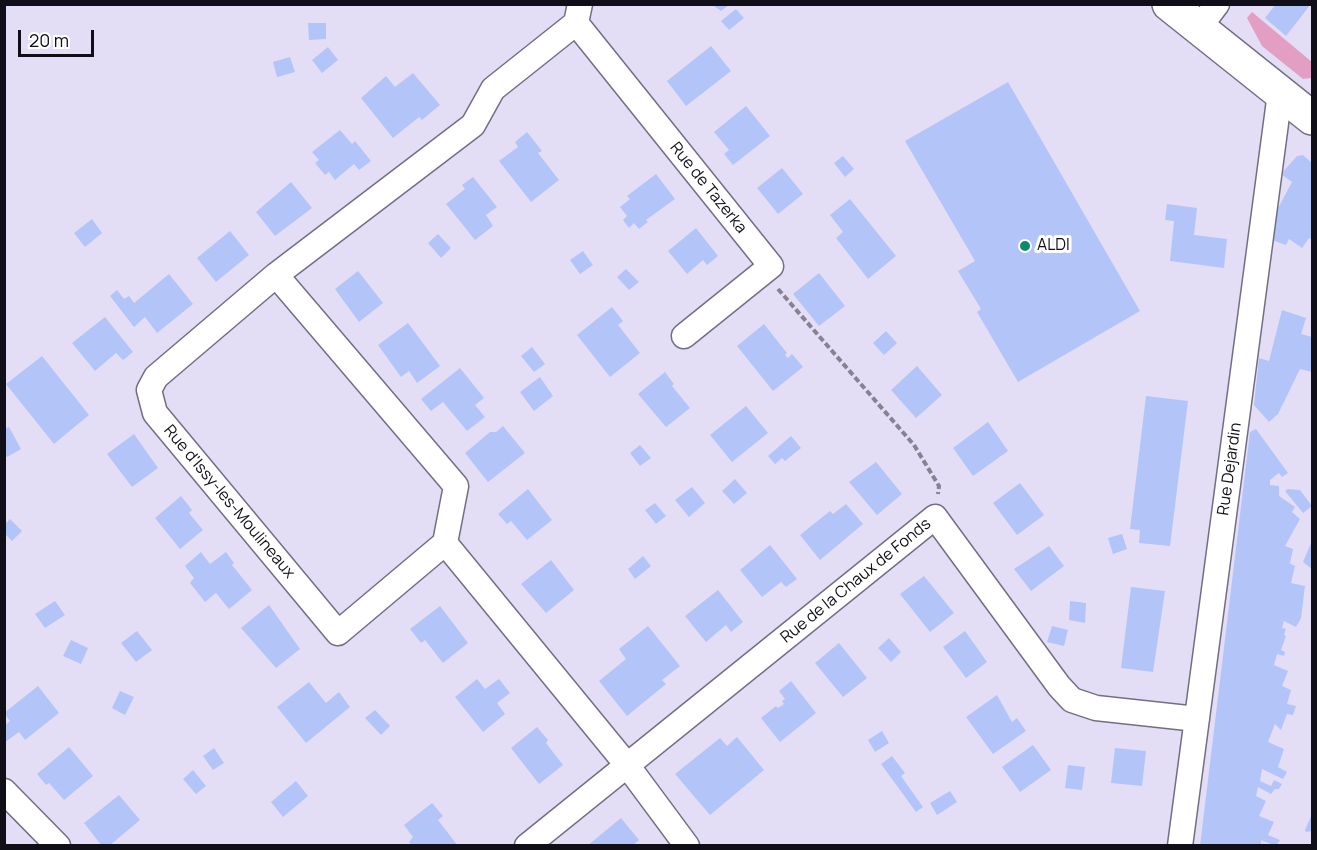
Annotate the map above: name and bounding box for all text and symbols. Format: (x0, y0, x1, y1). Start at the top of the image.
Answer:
scale bar (21, 18, 98, 56)
text: 20 m (29, 28, 69, 52)
street label: Rue de Tazerka (666, 139, 750, 237)
place label: ALDI (1037, 236, 1070, 256)
marker: ALDI (1018, 239, 1032, 253)
street label: Rue Dejardin (1214, 421, 1246, 517)
street label: Rue d'Issy-les-Moulineaux (159, 422, 299, 582)
street label: Rue de la Chaux de Fonds (777, 515, 935, 647)

